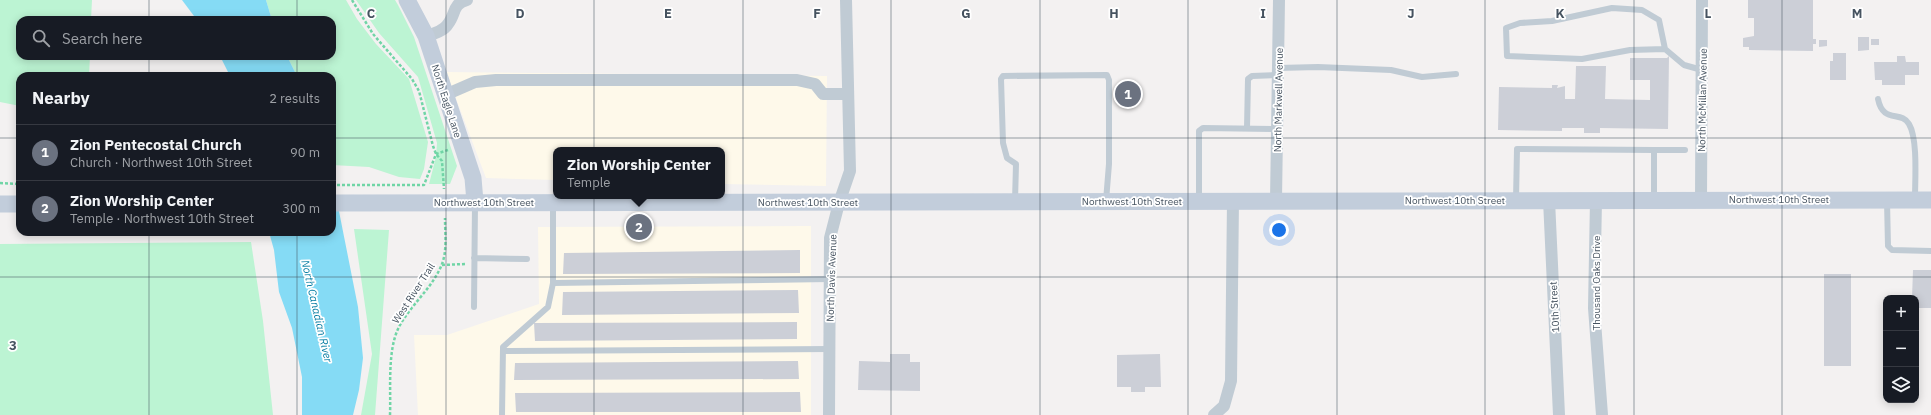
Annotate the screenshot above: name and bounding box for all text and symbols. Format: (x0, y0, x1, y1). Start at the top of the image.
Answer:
text: C (367, 5, 376, 22)
text: D (515, 5, 525, 22)
text: E (664, 5, 672, 22)
text: F (813, 5, 821, 22)
text: G (961, 5, 971, 22)
text: H (1109, 5, 1119, 22)
text: I (1260, 5, 1266, 22)
text: J (1407, 5, 1415, 22)
text: K (1555, 5, 1565, 22)
text: L (1705, 5, 1712, 22)
text: M (1852, 5, 1862, 22)
search box (16, 16, 336, 60)
icon: search (30, 27, 52, 49)
text: Search here (62, 29, 142, 48)
street label: North Markwell Avenue (1271, 47, 1286, 152)
street label: North McMillan Avenue (1695, 47, 1710, 152)
street label: North Eagle Lane (429, 63, 465, 140)
pin: 1 (1115, 79, 1141, 109)
text: Nearby (32, 87, 90, 109)
text: 2 results (269, 90, 320, 107)
text: Zion Pentecostal Church (70, 135, 242, 154)
text: 1 (41, 144, 49, 161)
text: 90 m (290, 144, 320, 161)
popup (553, 147, 725, 199)
text: Church · Northwest 10th Street (70, 154, 252, 171)
text: Zion Worship Center (567, 155, 711, 174)
text: Temple (567, 174, 610, 191)
text: Zion Worship Center (70, 191, 214, 210)
street label: Northwest 10th Street (1729, 193, 1830, 206)
street label: Northwest 10th Street (1405, 194, 1506, 207)
street label: Northwest 10th Street (1082, 195, 1183, 208)
street label: Northwest 10th Street (434, 196, 535, 209)
street label: Northwest 10th Street (758, 196, 859, 209)
text: 2 (41, 200, 49, 217)
text: 300 m (282, 200, 320, 217)
text: Temple · Northwest 10th Street (70, 210, 254, 227)
pin: 2 (626, 212, 652, 242)
your location (1269, 220, 1289, 240)
street label: North Davis Avenue (823, 233, 840, 322)
street label: Thousand Oaks Drive (1590, 235, 1603, 330)
water label: North Canadian River (298, 258, 336, 365)
street label: West River Trail (389, 260, 438, 326)
street label: 10th Street (1547, 281, 1562, 333)
map controls (1883, 295, 1919, 403)
button: + (1883, 295, 1919, 331)
button: − (1883, 331, 1919, 367)
text: 3 (9, 337, 17, 354)
button: layers (1883, 367, 1919, 403)

